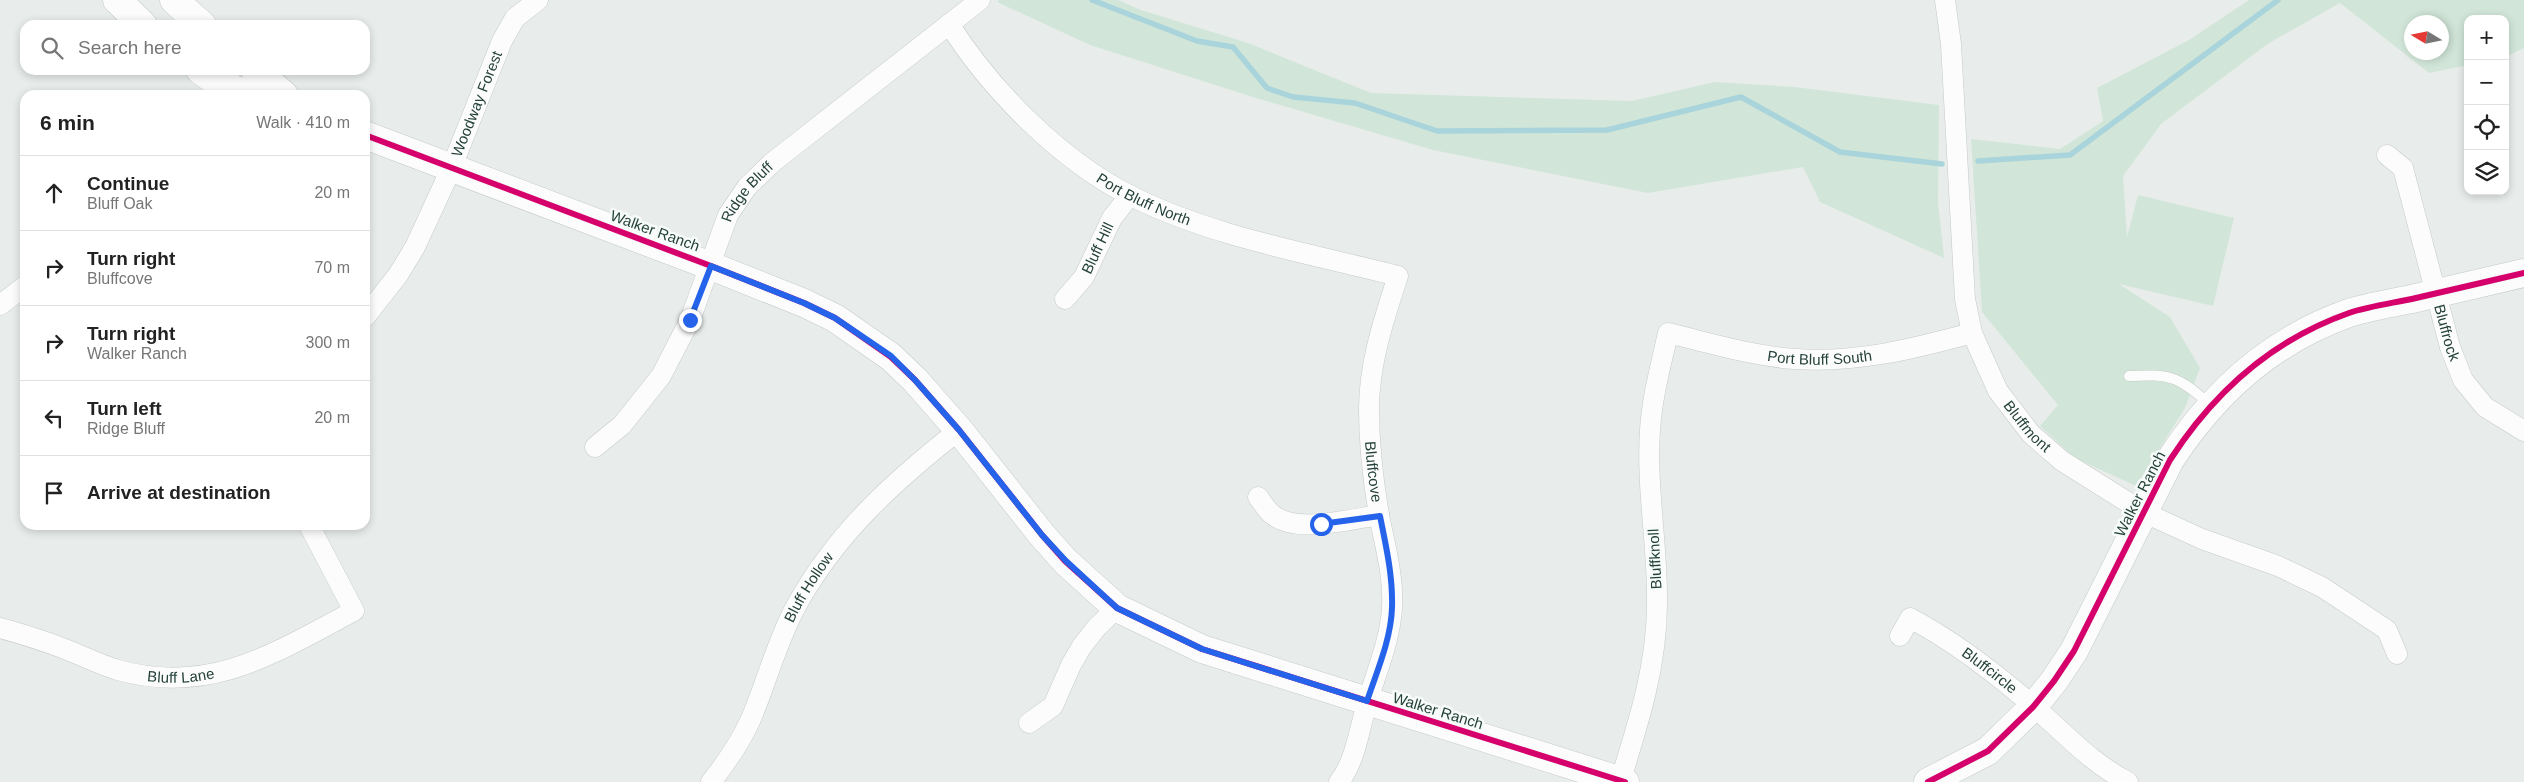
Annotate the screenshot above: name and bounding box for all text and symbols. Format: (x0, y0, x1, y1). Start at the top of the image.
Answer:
north arrow (2404, 15, 2449, 60)
map controls (2464, 15, 2509, 195)
button: + (2464, 15, 2509, 60)
search box (20, 20, 370, 75)
icon: search (38, 34, 66, 62)
text: Search here (78, 37, 182, 58)
street label: Woodway Forest (448, 48, 505, 159)
button: − (2464, 60, 2509, 105)
button: locate (2464, 105, 2509, 150)
text: 6 min (40, 111, 95, 134)
text: Walk · 410 m (256, 114, 350, 131)
button: layers (2464, 150, 2509, 195)
street label: Ridge Bluff (717, 157, 777, 224)
street label: Port Bluff North (1094, 169, 1193, 228)
text: Continue (87, 173, 169, 194)
icon: ahead (40, 179, 68, 207)
text: 20 m (314, 184, 350, 201)
text: Bluff Oak (87, 195, 153, 212)
street label: Walker Ranch (608, 207, 702, 255)
street label: Bluff Hill (1078, 220, 1117, 276)
text: Turn right (87, 248, 175, 269)
icon: right (40, 254, 68, 282)
text: 70 m (314, 259, 350, 276)
text: Bluffcove (87, 270, 153, 287)
street label: Bluffrock (2431, 302, 2464, 364)
route end (679, 309, 702, 332)
text: Turn right (87, 323, 175, 344)
icon: right (40, 329, 68, 357)
text: 300 m (306, 334, 350, 351)
text: Walker Ranch (87, 345, 187, 362)
street label: Port Bluff South (1766, 347, 1873, 368)
street label: Bluffmont (2000, 397, 2055, 456)
text: Turn left (87, 398, 162, 419)
icon: left (40, 404, 68, 432)
text: 20 m (314, 409, 350, 426)
text: Ridge Bluff (87, 420, 165, 437)
street label: Bluffcove (1362, 440, 1386, 503)
street label: Walker Ranch (2111, 448, 2168, 539)
icon: arrive (40, 479, 68, 507)
text: Arrive at destination (87, 482, 271, 503)
route start (1310, 513, 1333, 536)
street label: Bluffknoll (1644, 528, 1665, 590)
street label: Bluff Hollow (780, 549, 836, 625)
street label: Bluffcircle (1959, 644, 2021, 697)
street label: Bluff Lane (146, 664, 216, 686)
street label: Walker Ranch (1391, 689, 1485, 732)

